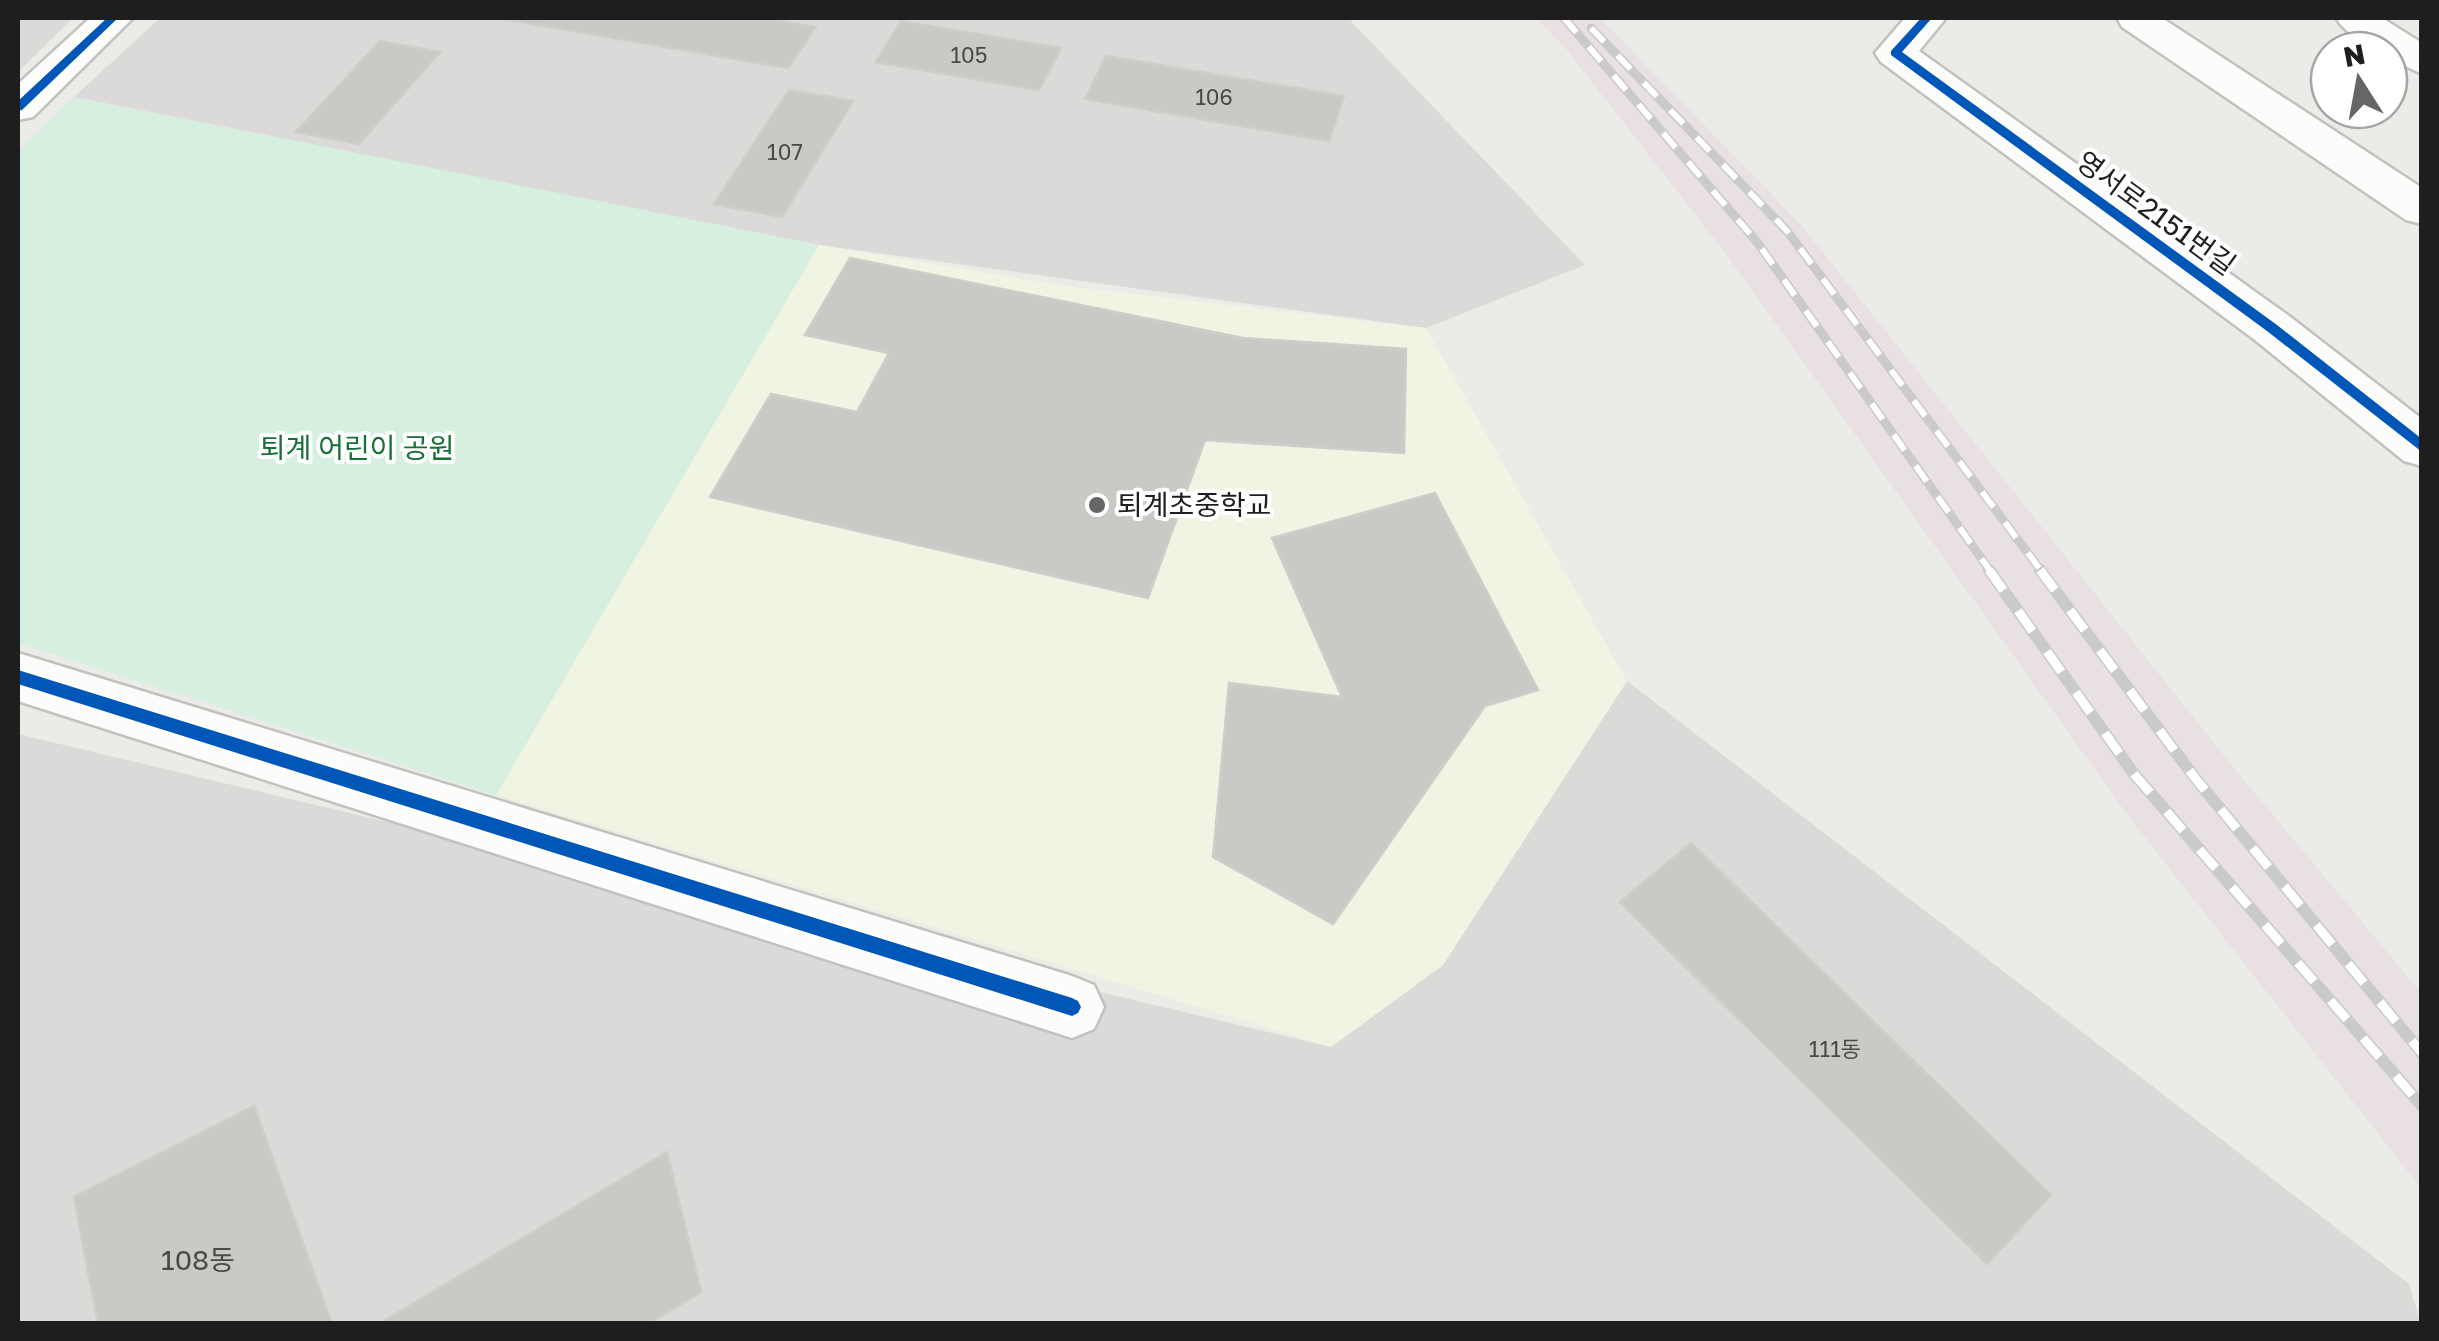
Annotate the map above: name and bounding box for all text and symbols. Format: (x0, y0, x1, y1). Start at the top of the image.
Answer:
north arrow (2309, 30, 2409, 130)
text: N (2341, 37, 2368, 73)
house number: 105 (950, 41, 988, 68)
house number: 106 (1195, 83, 1233, 110)
house number: 107 (767, 138, 803, 165)
street label: 영서로2151번길 (2070, 144, 2242, 281)
park label: 퇴계 어린이 공원 (260, 431, 454, 464)
place label: 퇴계초중학교 (1117, 488, 1272, 521)
marker: 퇴계초중학교 (1086, 494, 1108, 516)
house number: 111동 (1809, 1035, 1861, 1062)
house number: 108동 (161, 1243, 235, 1276)

